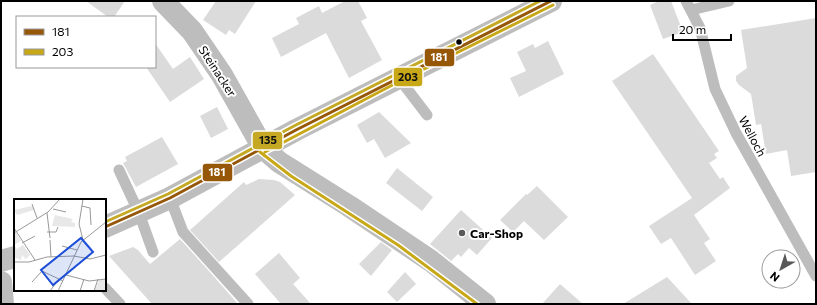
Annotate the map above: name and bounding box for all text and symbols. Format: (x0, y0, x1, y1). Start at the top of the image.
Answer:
legend (16, 16, 156, 68)
scale bar (673, 16, 731, 42)
text: 20 m (679, 22, 706, 36)
text: 181 (52, 24, 70, 38)
unlabelled marker (454, 37, 464, 47)
street label: Steinacker (196, 43, 240, 99)
text: 203 (52, 44, 73, 58)
line badge: 181 (424, 48, 455, 67)
text: 181 (431, 50, 447, 63)
line badge: 203 (393, 67, 423, 87)
text: 203 (398, 70, 418, 83)
street label: Welloch (737, 113, 769, 159)
line badge: 135 (252, 131, 283, 150)
text: 135 (259, 133, 277, 146)
line badge: 181 (202, 163, 233, 182)
text: 181 (209, 165, 225, 178)
inset map (14, 199, 106, 291)
place label: Car-Shop (470, 226, 523, 240)
marker: Car-Shop (457, 228, 467, 238)
north arrow (761, 249, 801, 289)
text: N (767, 270, 782, 285)

